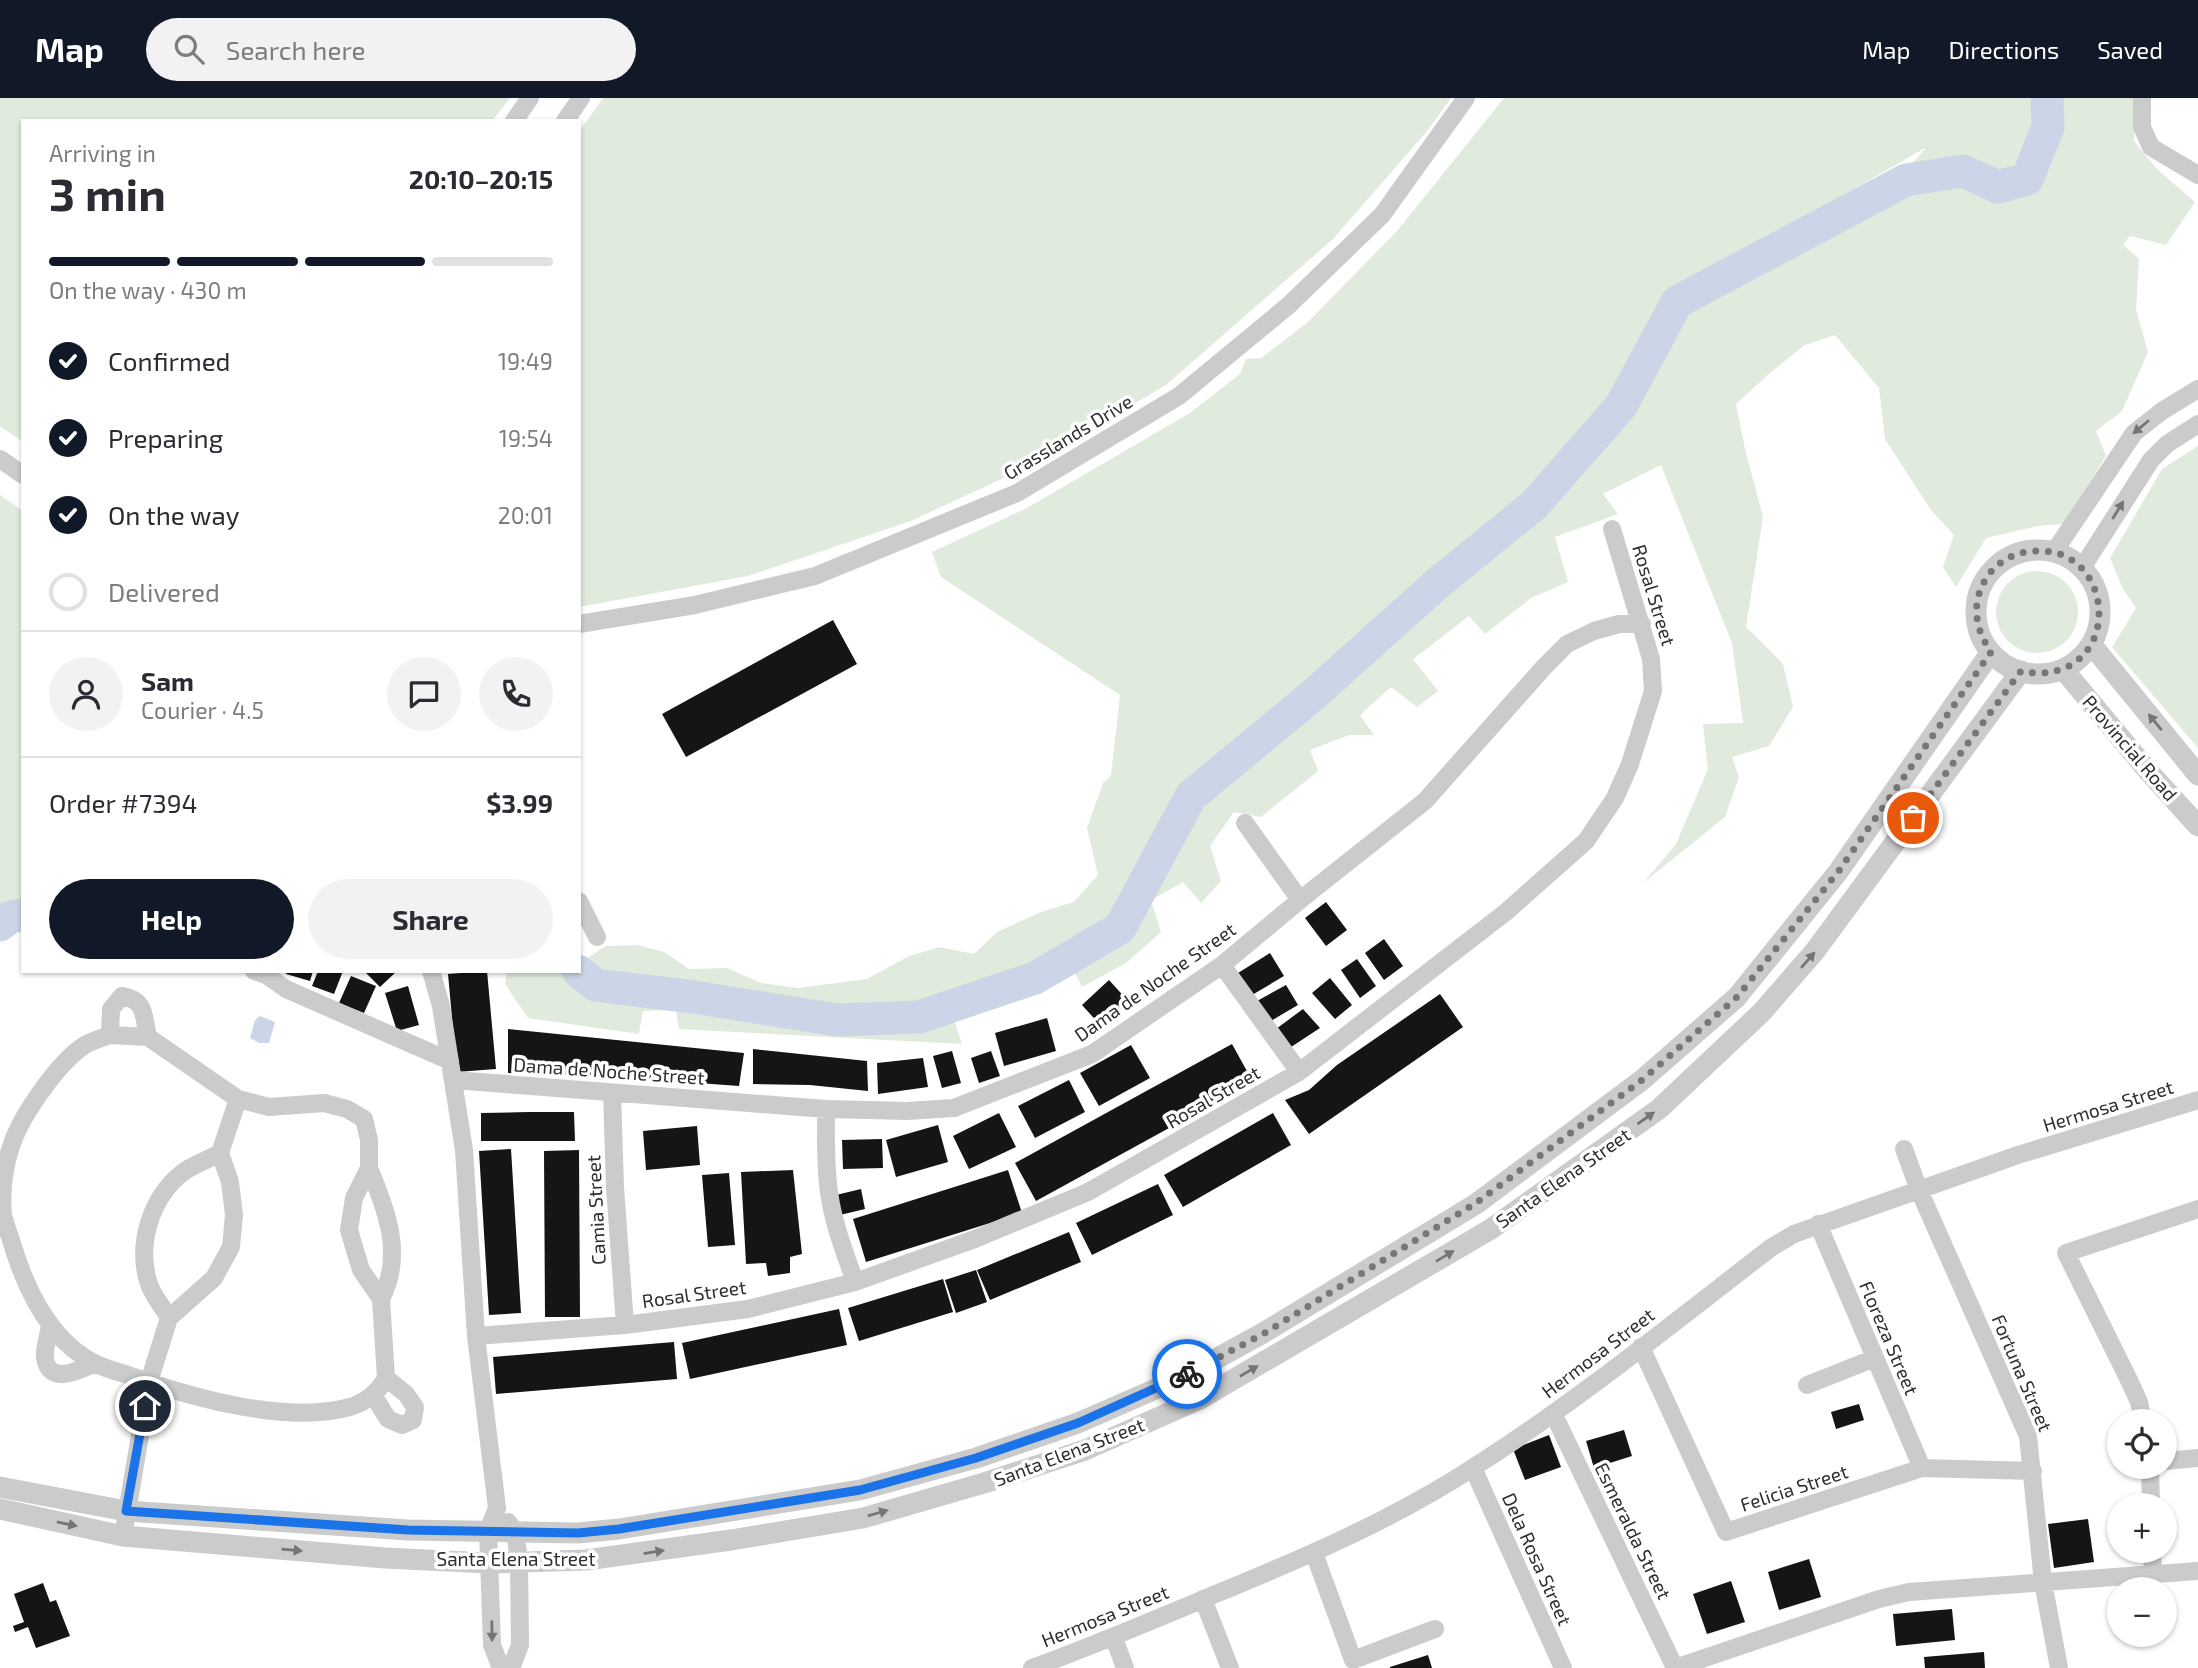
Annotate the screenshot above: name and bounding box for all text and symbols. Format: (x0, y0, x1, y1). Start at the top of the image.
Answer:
search box (146, 18, 636, 81)
text: Map (35, 29, 104, 69)
icon: search (170, 30, 208, 68)
text: Search here (226, 34, 365, 65)
text: Map (1862, 35, 1910, 64)
text: Directions (1948, 35, 2059, 64)
text: Saved (2097, 35, 2163, 64)
text: Arriving in (49, 139, 156, 167)
text: 20:10–20:15 (409, 163, 553, 194)
text: 3 min (49, 165, 166, 220)
text: On the way · 430 m (49, 276, 247, 304)
icon: check (49, 342, 87, 380)
text: Confirmed (108, 345, 231, 376)
text: 19:49 (498, 347, 553, 375)
street label: Grasslands Drive (999, 389, 1136, 484)
icon: check (49, 419, 87, 457)
one-way arrow (2133, 419, 2150, 434)
text: Preparing (108, 422, 223, 453)
text: 19:54 (499, 424, 553, 452)
icon: check (49, 496, 87, 534)
text: On the way (108, 499, 239, 530)
text: 20:01 (498, 501, 553, 529)
one-way arrow (2112, 501, 2125, 520)
street label: Rosal Street (1628, 541, 1681, 648)
text: Delivered (108, 576, 220, 607)
button: person (49, 657, 123, 731)
button: chat (387, 657, 461, 731)
button: phone (479, 657, 553, 731)
text: Sam (141, 665, 194, 696)
street label: Provincial Road (2078, 690, 2183, 805)
text: Courier · 4.5 (141, 696, 264, 724)
one-way arrow (2148, 713, 2163, 730)
text: Order #7394 (49, 787, 198, 818)
text: $3.99 (486, 787, 553, 818)
pin (1883, 788, 1943, 848)
icon: bag (1894, 799, 1932, 837)
button: Help (49, 879, 294, 959)
button: Share (308, 879, 553, 959)
street label: Dama de Noche Street (1070, 917, 1240, 1046)
one-way arrow (1800, 951, 1815, 968)
street label: Dama de Noche Street (513, 1052, 705, 1089)
street label: Rosal Street (1162, 1060, 1264, 1133)
street label: Hermosa Street (2040, 1075, 2176, 1136)
one-way arrow (1637, 1112, 1655, 1126)
street label: Santa Elena Street (1491, 1123, 1634, 1233)
street label: Camia Street (581, 1154, 610, 1266)
one-way arrow (1436, 1250, 1455, 1262)
street label: Rosal Street (640, 1275, 747, 1312)
street label: Floreza Street (1855, 1277, 1924, 1398)
street label: Hermosa Street (1537, 1303, 1659, 1402)
street label: Fortuna Street (1987, 1311, 2057, 1435)
courier (1152, 1339, 1222, 1409)
icon: bike (1168, 1355, 1206, 1393)
one-way arrow (1240, 1365, 1259, 1377)
pin (115, 1376, 175, 1436)
icon: home (126, 1387, 164, 1425)
map controls (2107, 1409, 2177, 1647)
button: locate (2107, 1409, 2177, 1479)
street label: Santa Elena Street (990, 1412, 1147, 1491)
street label: Esmeralda Street (1590, 1459, 1676, 1603)
street label: Felicia Street (1737, 1459, 1851, 1516)
street label: Dela Rosa Street (1498, 1489, 1577, 1629)
button: + (2107, 1493, 2177, 1563)
one-way arrow (868, 1508, 889, 1518)
one-way arrow (56, 1518, 78, 1529)
one-way arrow (282, 1545, 304, 1556)
one-way arrow (643, 1546, 665, 1557)
street label: Santa Elena Street (436, 1547, 596, 1570)
button: − (2107, 1577, 2177, 1647)
street label: Hermosa Street (1038, 1580, 1172, 1651)
one-way arrow (486, 1620, 498, 1642)

